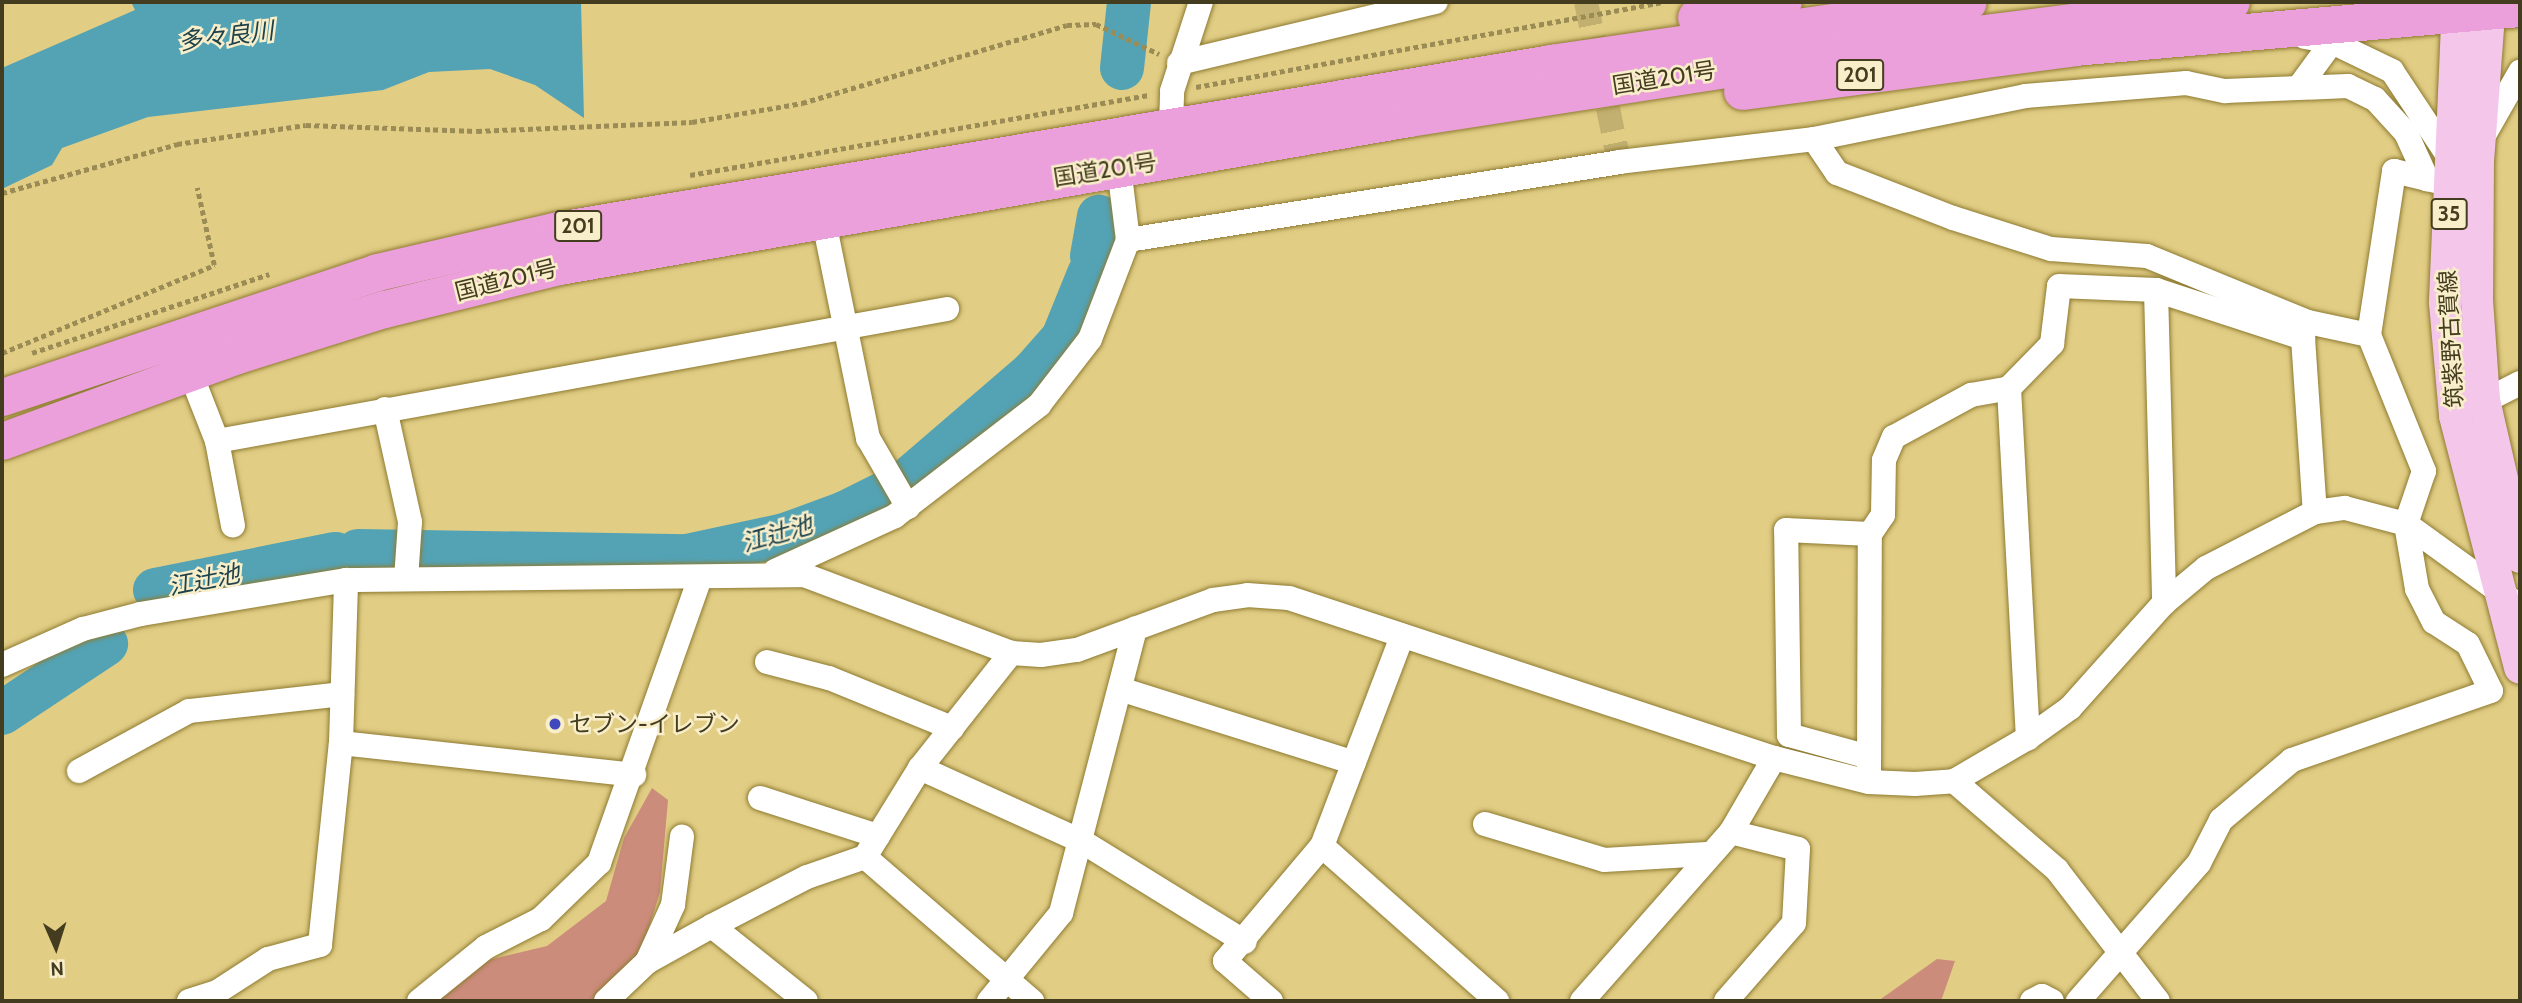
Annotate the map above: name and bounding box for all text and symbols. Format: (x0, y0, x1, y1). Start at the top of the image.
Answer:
water label: 多々良川 (177, 16, 275, 56)
street label: 国道201号 (1610, 56, 1718, 100)
road number: 201 (1836, 57, 1884, 92)
street label: 国道201号 (1051, 148, 1159, 192)
road number: 35 (2430, 196, 2468, 232)
road number: 201 (554, 208, 602, 244)
street label: 国道201号 (452, 254, 560, 306)
street label: 筑紫野古賀線 (2434, 269, 2468, 409)
water label: 江辻池 (738, 510, 816, 558)
water label: 江辻池 (166, 559, 242, 601)
place label: セブン-イレブン (569, 710, 740, 738)
marker: セブン-イレブン (547, 716, 563, 732)
north arrow (21, 912, 91, 982)
text: N (50, 957, 64, 980)

